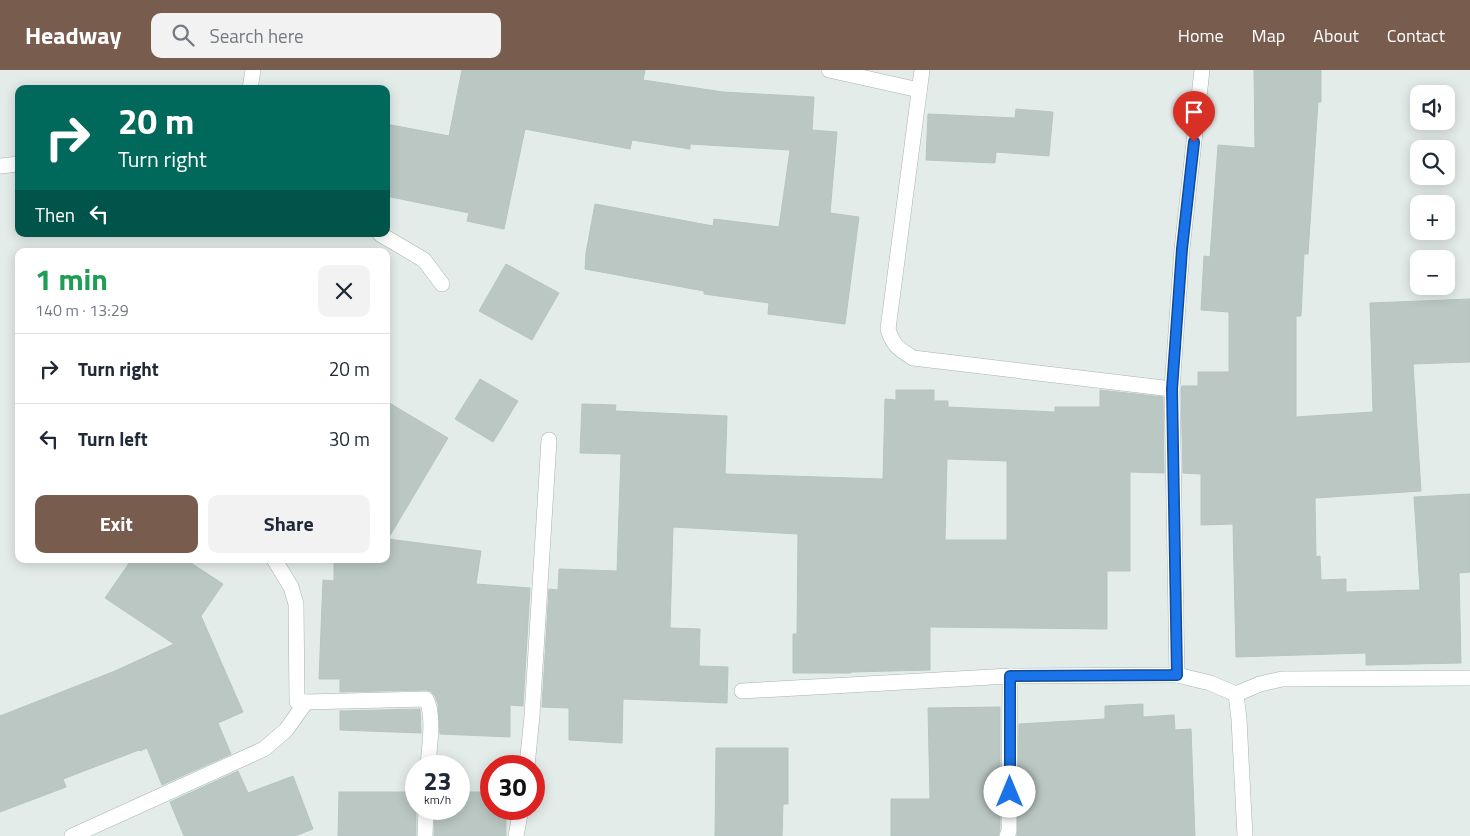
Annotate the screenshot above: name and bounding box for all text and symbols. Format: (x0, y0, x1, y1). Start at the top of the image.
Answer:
search box (151, 13, 501, 58)
text: Headway (25, 17, 121, 53)
icon: search (169, 21, 197, 49)
text: Search here (209, 21, 304, 50)
text: Home (1178, 22, 1224, 49)
text: Map (1252, 22, 1285, 49)
text: About (1313, 22, 1359, 49)
text: Contact (1387, 22, 1445, 49)
map controls (1410, 85, 1455, 295)
button: sound (1410, 85, 1455, 130)
pin (1173, 91, 1215, 142)
text: 20 m (118, 94, 194, 148)
icon: arrive (1180, 98, 1208, 126)
icon: right (35, 105, 100, 170)
button: search (1410, 140, 1455, 185)
text: Turn right (118, 142, 207, 176)
button: + (1410, 195, 1455, 240)
text: Then (35, 200, 75, 229)
icon: left (85, 200, 113, 228)
button: − (1410, 250, 1455, 295)
text: 1 min (35, 256, 108, 302)
button: close (318, 265, 370, 317)
text: 140 m · 13:29 (35, 298, 129, 322)
text: Turn right (78, 354, 159, 383)
text: 20 m (329, 354, 370, 383)
icon: right (35, 355, 63, 383)
text: Turn left (78, 424, 148, 453)
text: 30 m (329, 424, 370, 453)
icon: left (35, 425, 63, 453)
button: Exit (35, 495, 198, 553)
button: Share (208, 495, 370, 553)
speed limit sign: 30 (480, 755, 545, 820)
text: 23 (423, 762, 452, 800)
position arrow (983, 765, 1035, 817)
text: km/h (424, 790, 451, 809)

